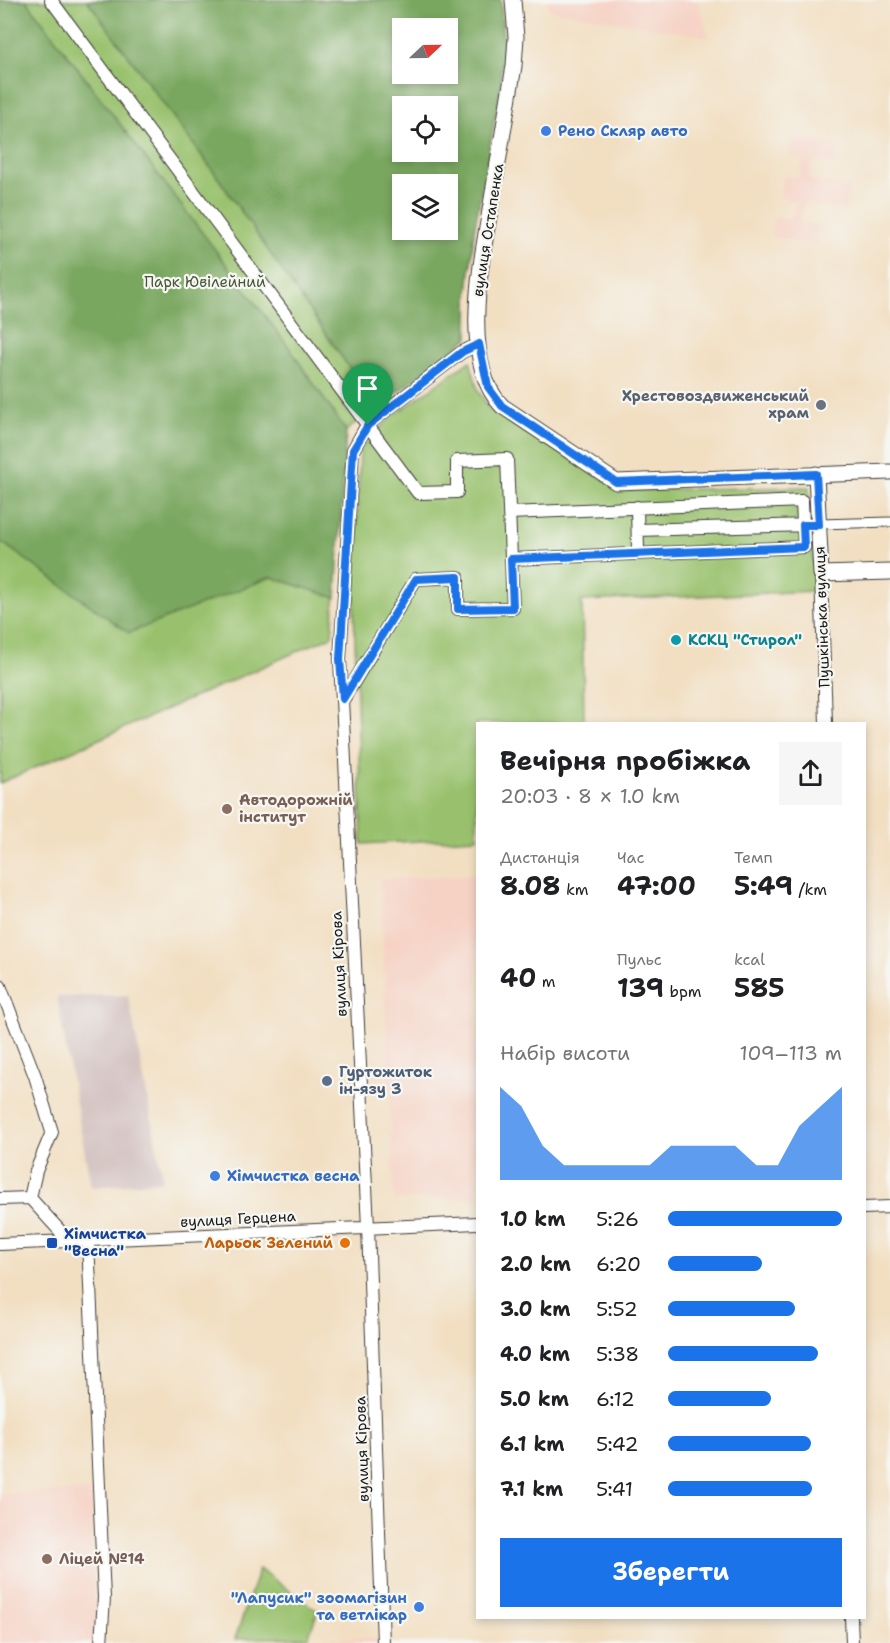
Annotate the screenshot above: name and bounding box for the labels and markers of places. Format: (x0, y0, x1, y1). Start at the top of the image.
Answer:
place label: Рено Скляр авто (558, 121, 688, 141)
marker: Рено Скляр авто (539, 124, 553, 138)
pin (342, 363, 393, 425)
place label: Хрестовоздвиженський храм (622, 386, 810, 423)
marker: Хрестовоздвиженський храм (814, 398, 828, 412)
place label: КСКЦ "Стирол" (688, 630, 802, 650)
marker: КСКЦ "Стирол" (669, 633, 683, 647)
place label: Автодорожній інститут (239, 790, 353, 827)
marker: Автодорожній інститут (220, 802, 234, 816)
place label: Гуртожиток ін-язу 3 (339, 1062, 433, 1099)
marker: Гуртожиток ін-язу 3 (320, 1074, 334, 1088)
place label: Хімчистка весна (227, 1166, 360, 1186)
marker: Хімчистка весна (208, 1169, 222, 1183)
place label: Хімчистка "Весна" (64, 1224, 147, 1261)
place label: Ларьок Зелений (204, 1233, 334, 1253)
marker: Хімчистка "Весна" (45, 1236, 59, 1250)
marker: Ларьок Зелений (338, 1236, 352, 1250)
place label: Ліцей №14 (59, 1549, 145, 1569)
marker: Ліцей №14 (40, 1552, 54, 1566)
place label: "Лапусик" зоомагізин та ветлікар (231, 1588, 407, 1625)
marker: "Лапусик" зоомагізин та ветлікар (412, 1600, 426, 1614)

